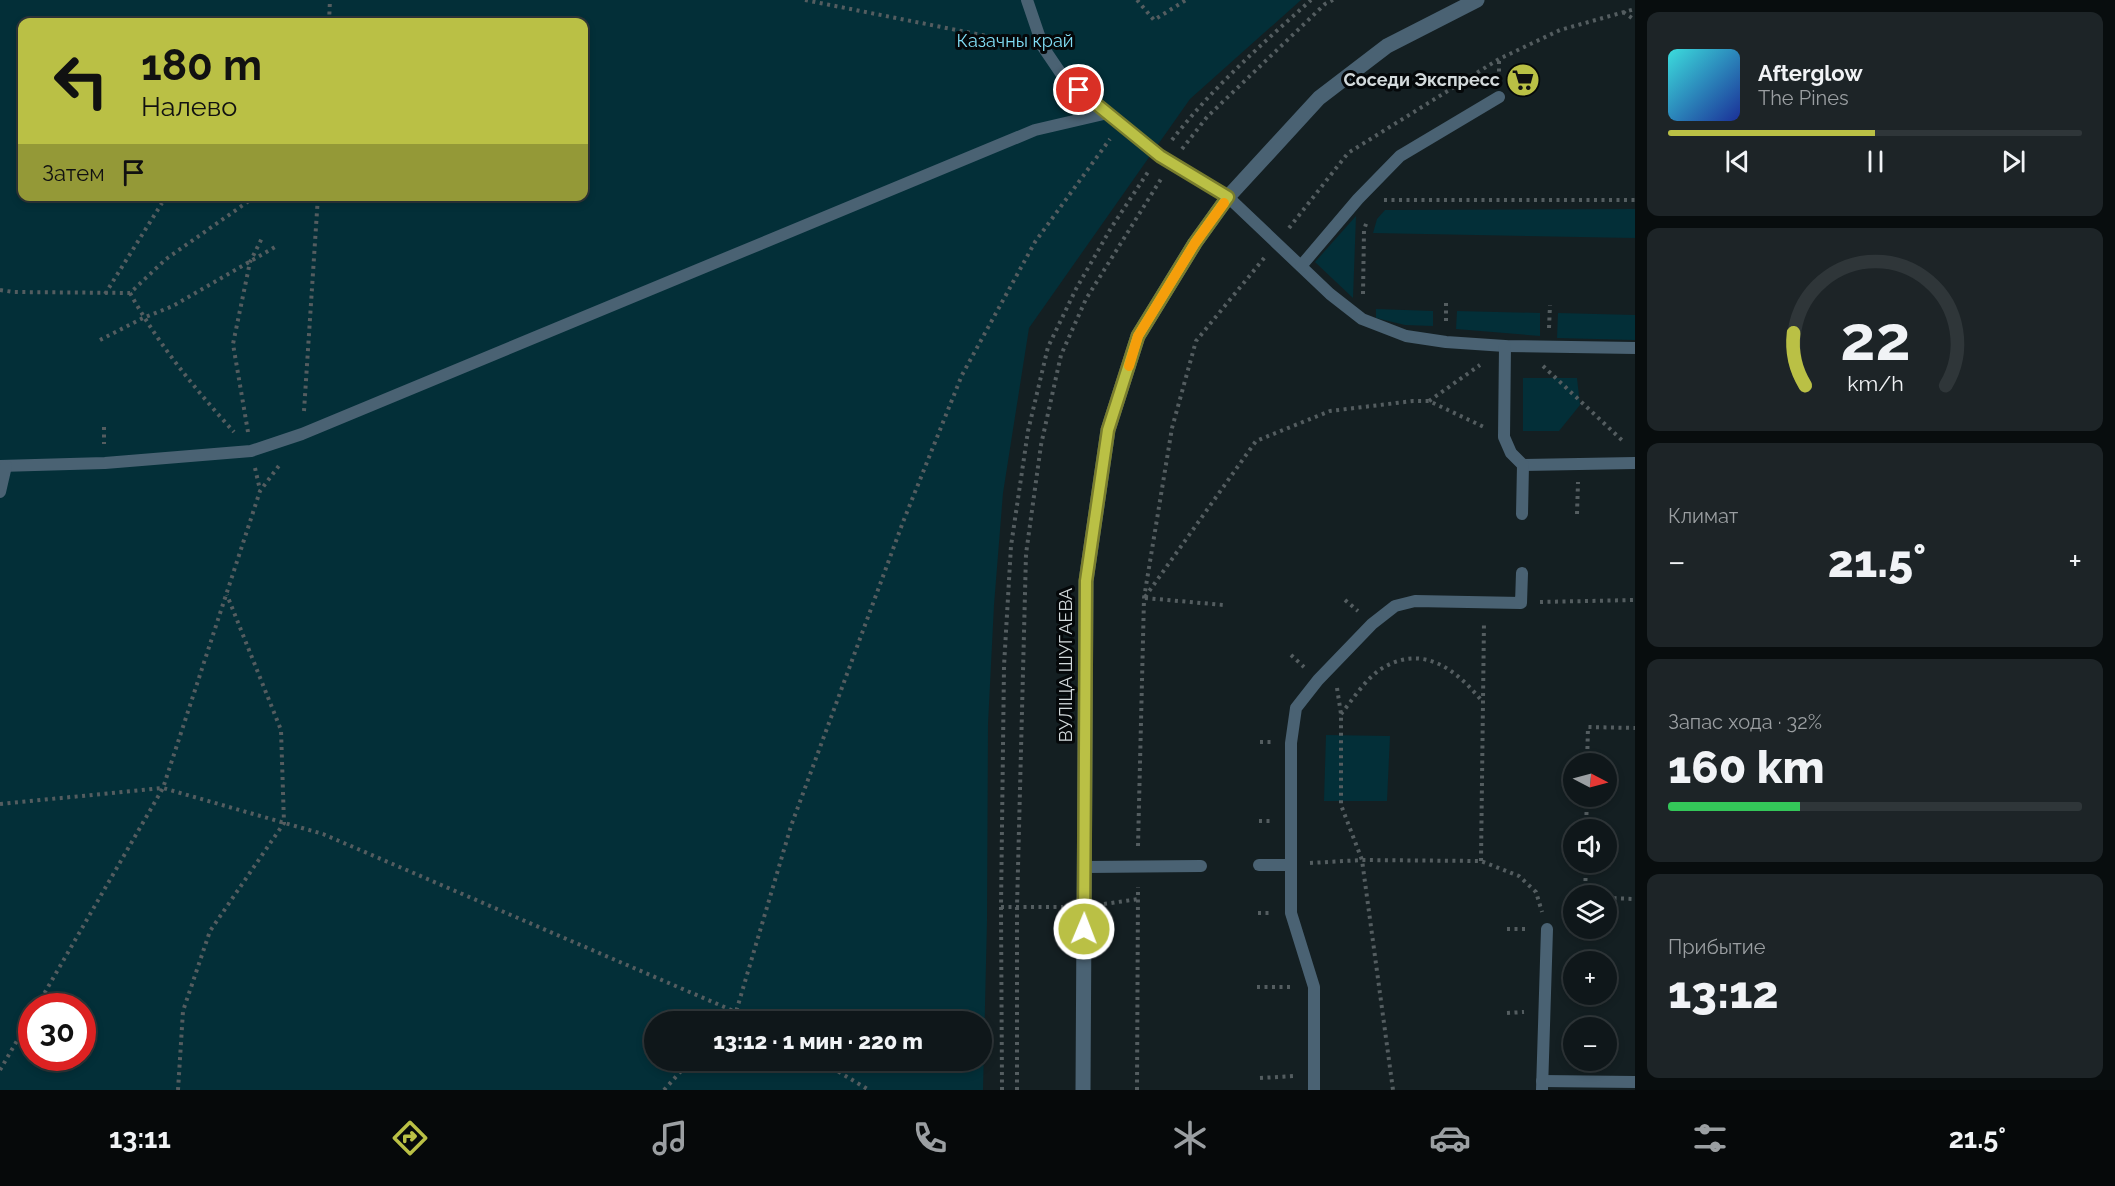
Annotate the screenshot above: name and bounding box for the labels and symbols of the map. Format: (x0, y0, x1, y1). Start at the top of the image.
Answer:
park label: Казачны край (957, 30, 1073, 51)
supermarket icon: Соседи Экспресс (1505, 62, 1541, 98)
pin (1053, 64, 1104, 115)
place label: Соседи Экспресс (1343, 69, 1500, 90)
street label: ВУЛІЦА ШУГАЕВА (1055, 588, 1076, 742)
north arrow (1563, 753, 1617, 807)
position arrow (1052, 897, 1116, 961)
speed limit sign: 30 (18, 993, 96, 1071)

